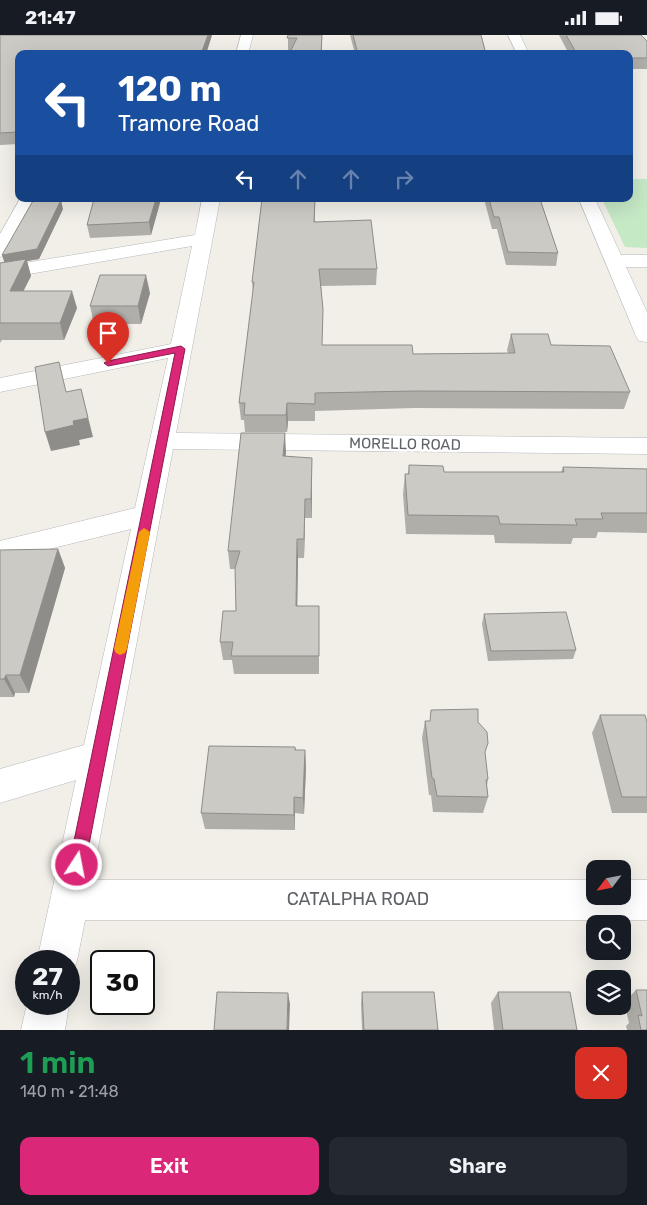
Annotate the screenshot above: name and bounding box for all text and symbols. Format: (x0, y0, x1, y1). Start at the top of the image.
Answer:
text: 21:47 (25, 6, 76, 29)
text: 120 m (118, 68, 221, 110)
icon: left (35, 70, 100, 135)
text: Tramore Road (118, 110, 259, 137)
icon: left (231, 165, 259, 193)
icon: ahead (284, 165, 312, 193)
icon: ahead (337, 165, 365, 193)
icon: right (390, 165, 418, 193)
pin (87, 312, 129, 363)
icon: arrive (94, 319, 122, 347)
street label: MORELLO ROAD (349, 434, 461, 454)
position arrow (50, 838, 102, 890)
north arrow (586, 860, 631, 905)
map controls (586, 860, 631, 1015)
street label: CATALPHA ROAD (287, 888, 429, 910)
button: search (586, 915, 631, 960)
speed limit sign: 30 (90, 950, 155, 1015)
text: 27 (32, 962, 63, 991)
button: layers (586, 970, 631, 1015)
text: km/h (33, 988, 62, 1002)
text: 1 min (20, 1045, 95, 1081)
button: close (575, 1047, 627, 1099)
text: 140 m · 21:48 (20, 1082, 119, 1101)
button: Exit (20, 1137, 319, 1195)
button: Share (329, 1137, 627, 1195)

